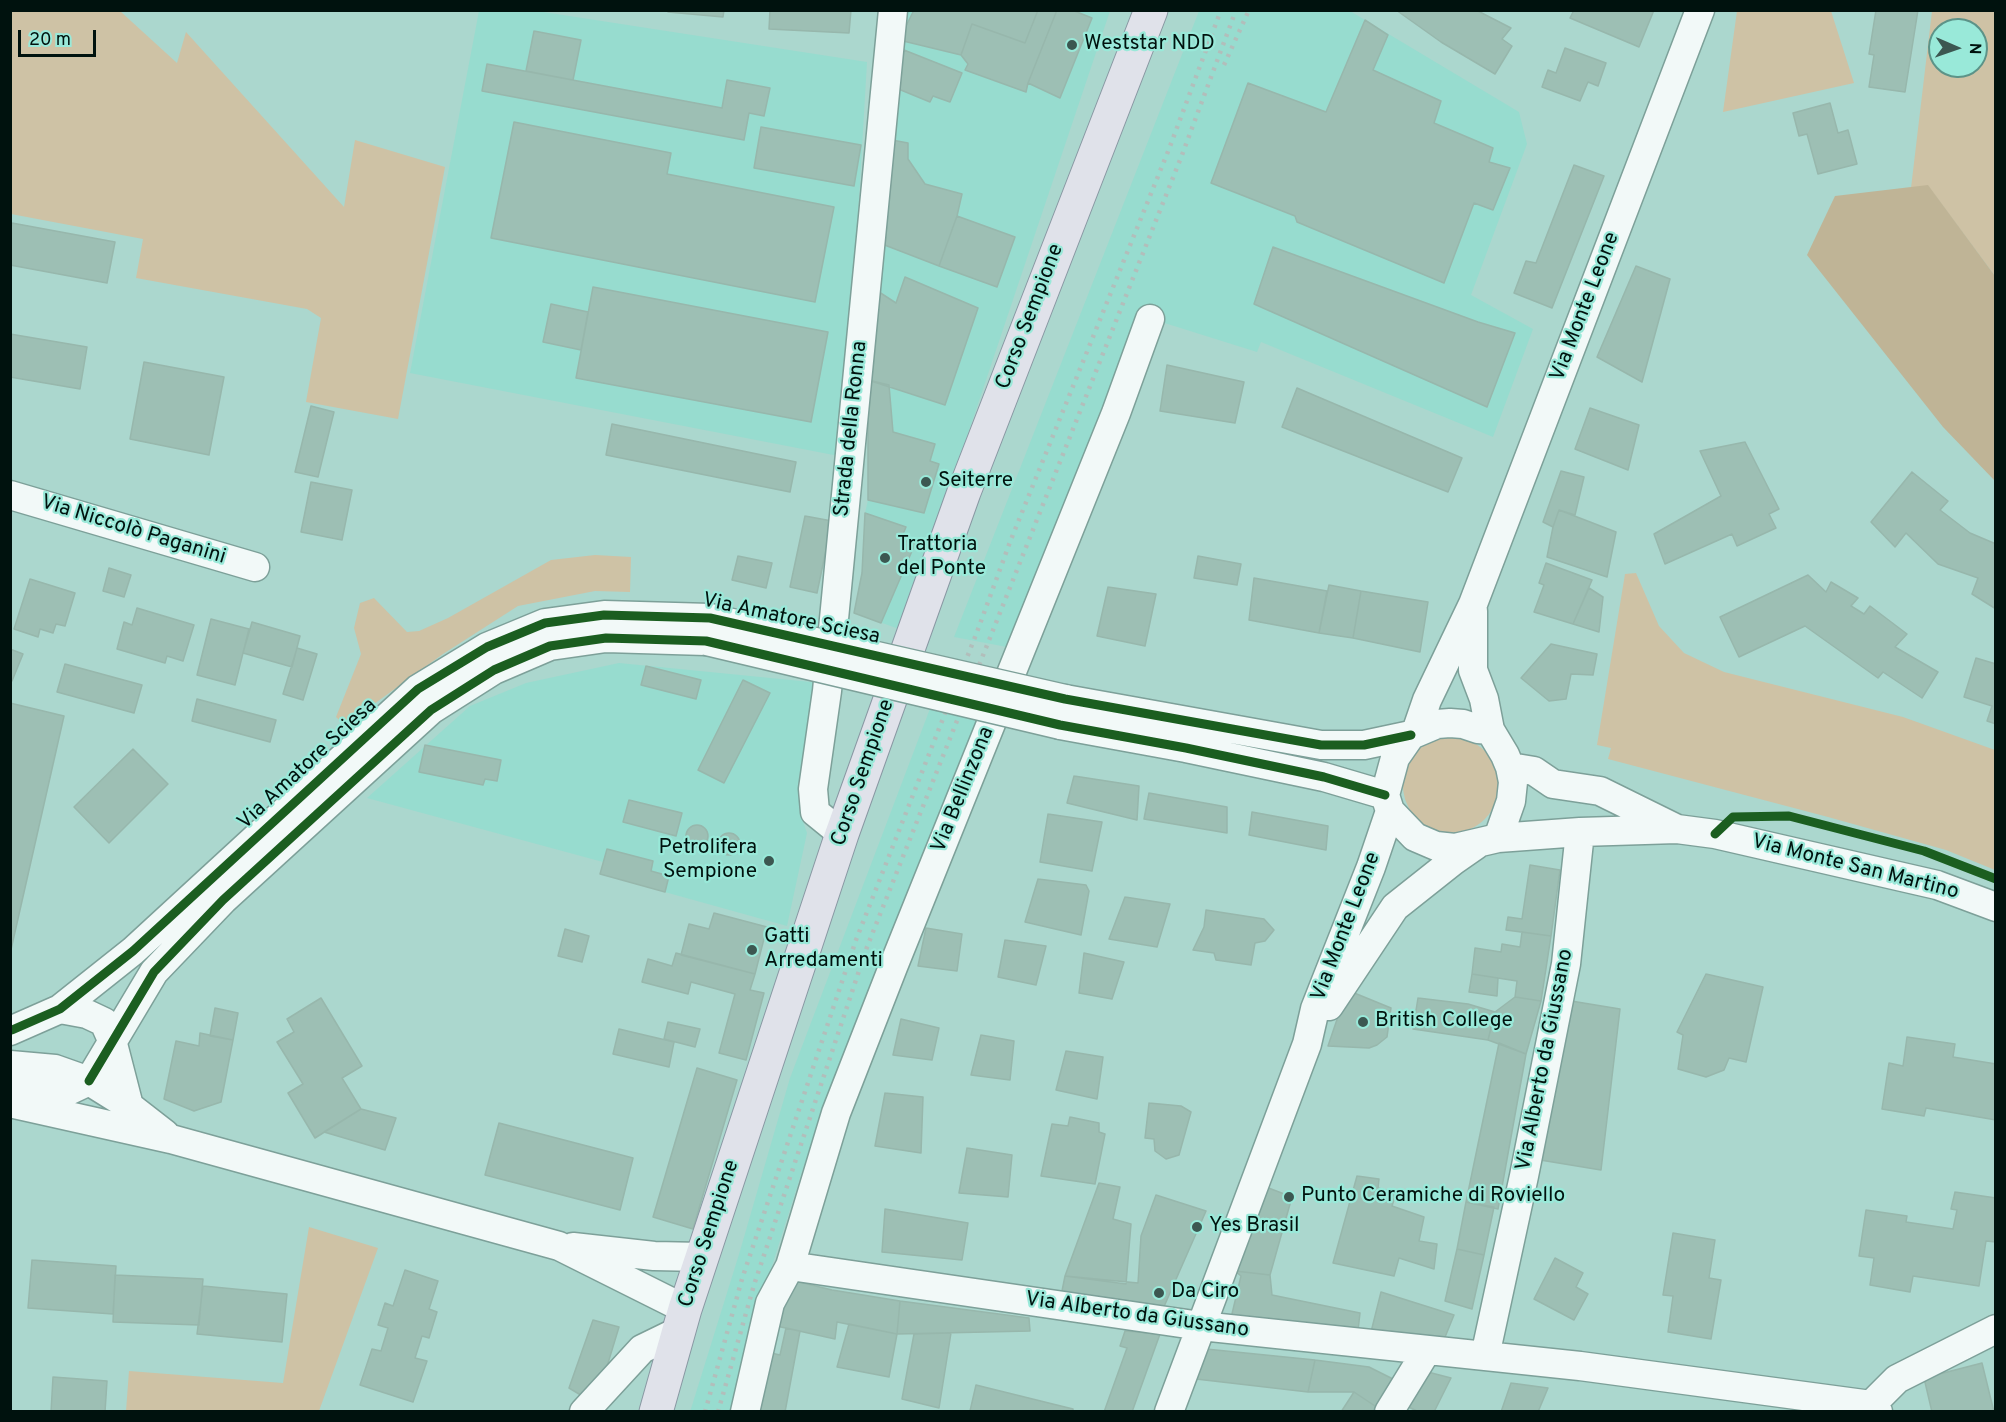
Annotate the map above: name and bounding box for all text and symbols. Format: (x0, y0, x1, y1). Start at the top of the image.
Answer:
scale bar (21, 18, 99, 56)
north arrow (1928, 18, 1988, 78)
text: 20 m (29, 29, 71, 52)
place label: Weststar NDD (1084, 32, 1215, 58)
marker: Weststar NDD (1065, 38, 1079, 52)
text: N (1964, 42, 1984, 55)
street label: Via Monte Leone (1546, 229, 1626, 385)
street label: Corso Sempione (992, 241, 1070, 393)
street label: Strada della Ronna (830, 340, 874, 518)
place label: Seiterre (938, 469, 1013, 495)
marker: Seiterre (919, 475, 933, 489)
street label: Via Niccolò Paganini (37, 491, 229, 571)
place label: Trattoria del Ponte (897, 533, 986, 583)
marker: Trattoria del Ponte (878, 551, 892, 565)
street label: Via Amatore Sciesa (700, 589, 882, 651)
street label: Via Amatore Sciesa (233, 694, 383, 836)
street label: Corso Sempione (827, 696, 901, 850)
street label: Via Bellinzona (927, 723, 1001, 857)
street label: Via Monte San Martino (1749, 830, 1961, 906)
place label: Petrolifera Sempione (659, 836, 757, 886)
street label: Via Monte Leone (1307, 849, 1387, 1005)
marker: Petrolifera Sempione (762, 854, 776, 868)
place label: Gatti Arredamenti (764, 925, 883, 975)
marker: Gatti Arredamenti (745, 943, 759, 957)
street label: Via Alberto da Giussano (1512, 947, 1580, 1173)
place label: British College (1375, 1009, 1513, 1035)
marker: British College (1356, 1015, 1370, 1029)
street label: Corso Sempione (674, 1157, 746, 1311)
place label: Punto Ceramiche di Roviello (1301, 1184, 1565, 1210)
marker: Punto Ceramiche di Roviello (1282, 1190, 1296, 1204)
place label: Yes Brasil (1209, 1214, 1300, 1240)
marker: Yes Brasil (1190, 1220, 1204, 1234)
place label: Da Ciro (1171, 1280, 1239, 1306)
marker: Da Ciro (1152, 1286, 1166, 1300)
street label: Via Alberto da Giussano (1024, 1288, 1250, 1344)

